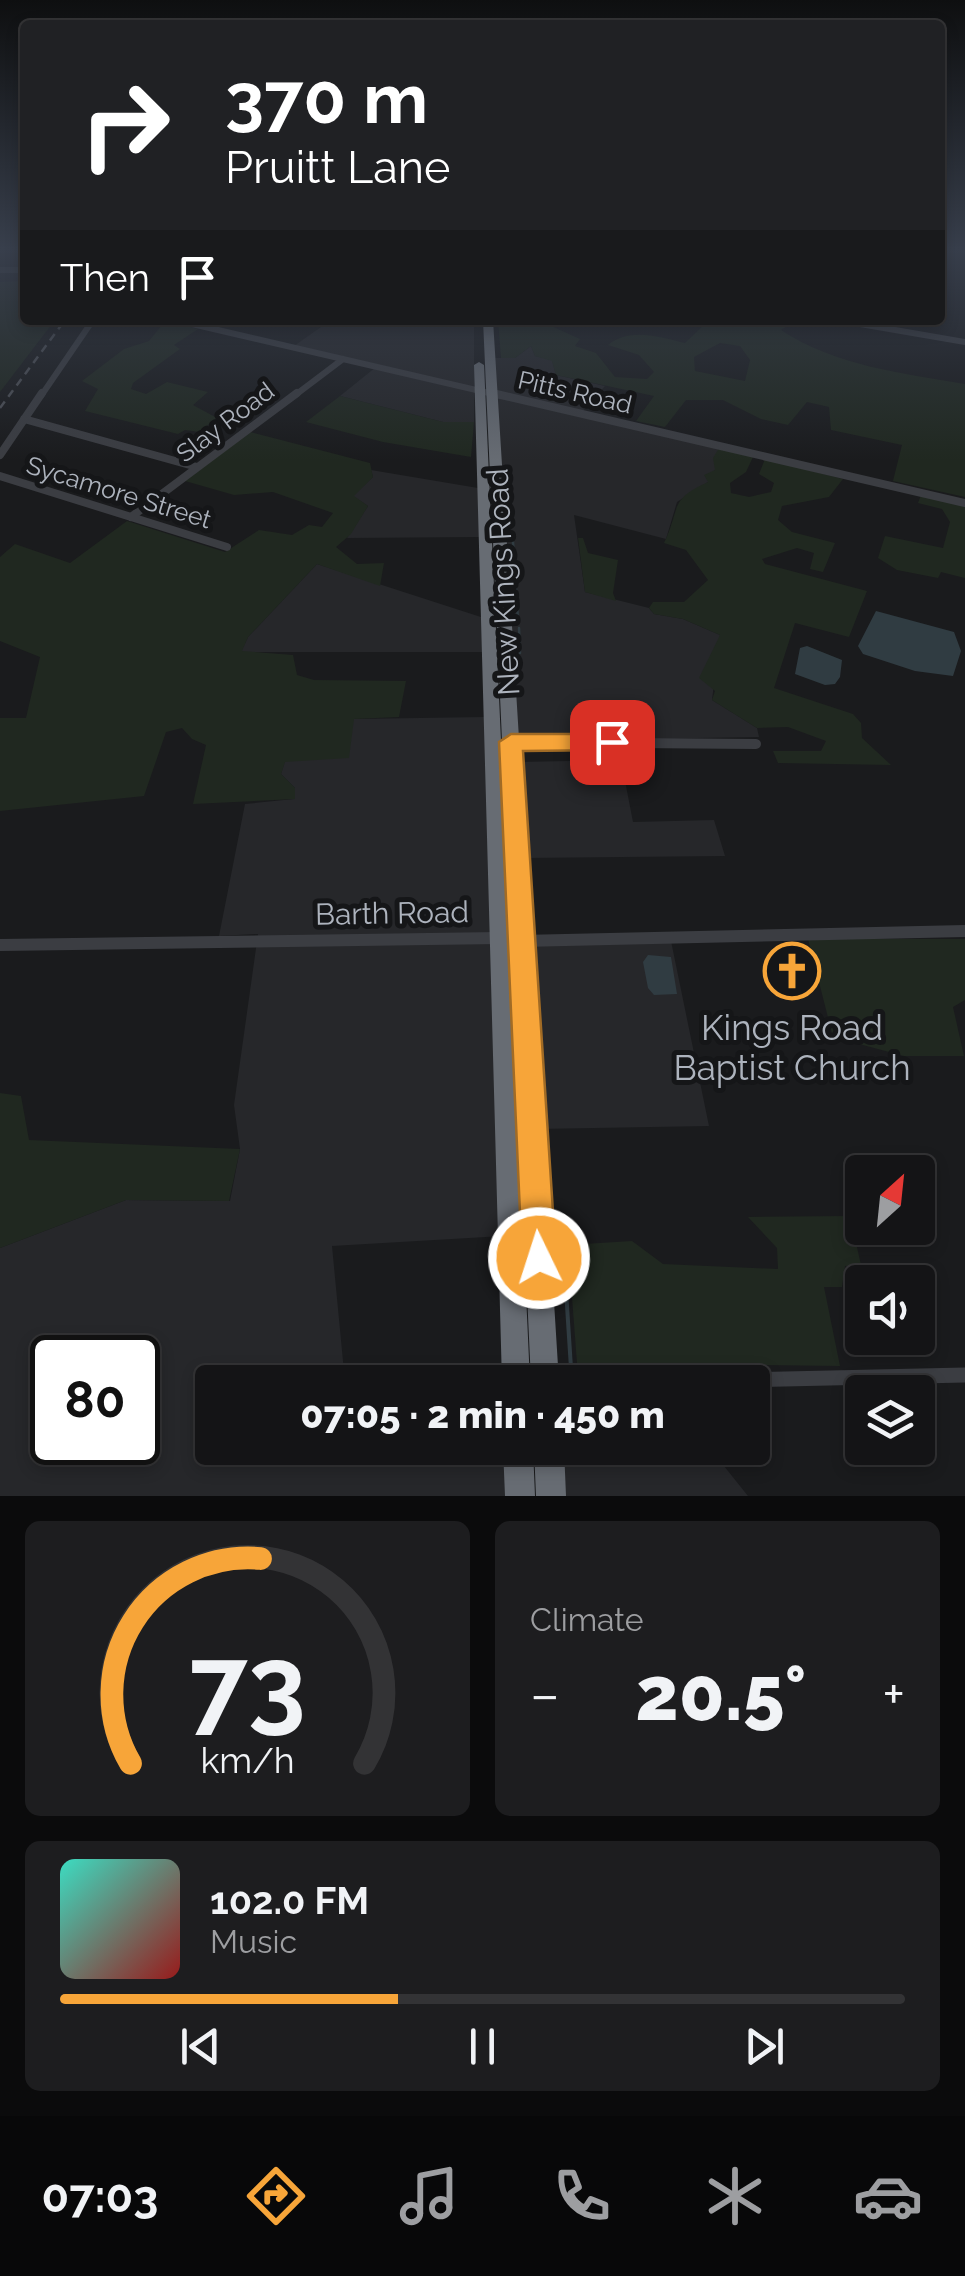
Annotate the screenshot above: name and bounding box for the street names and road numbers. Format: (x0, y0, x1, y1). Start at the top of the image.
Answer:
street label: Pitts Road (515, 364, 635, 420)
street label: Slay Road (170, 376, 280, 468)
street label: Sycamore Street (23, 450, 216, 535)
street label: New Kings Road (480, 468, 526, 696)
street label: Barth Road (315, 894, 469, 932)

